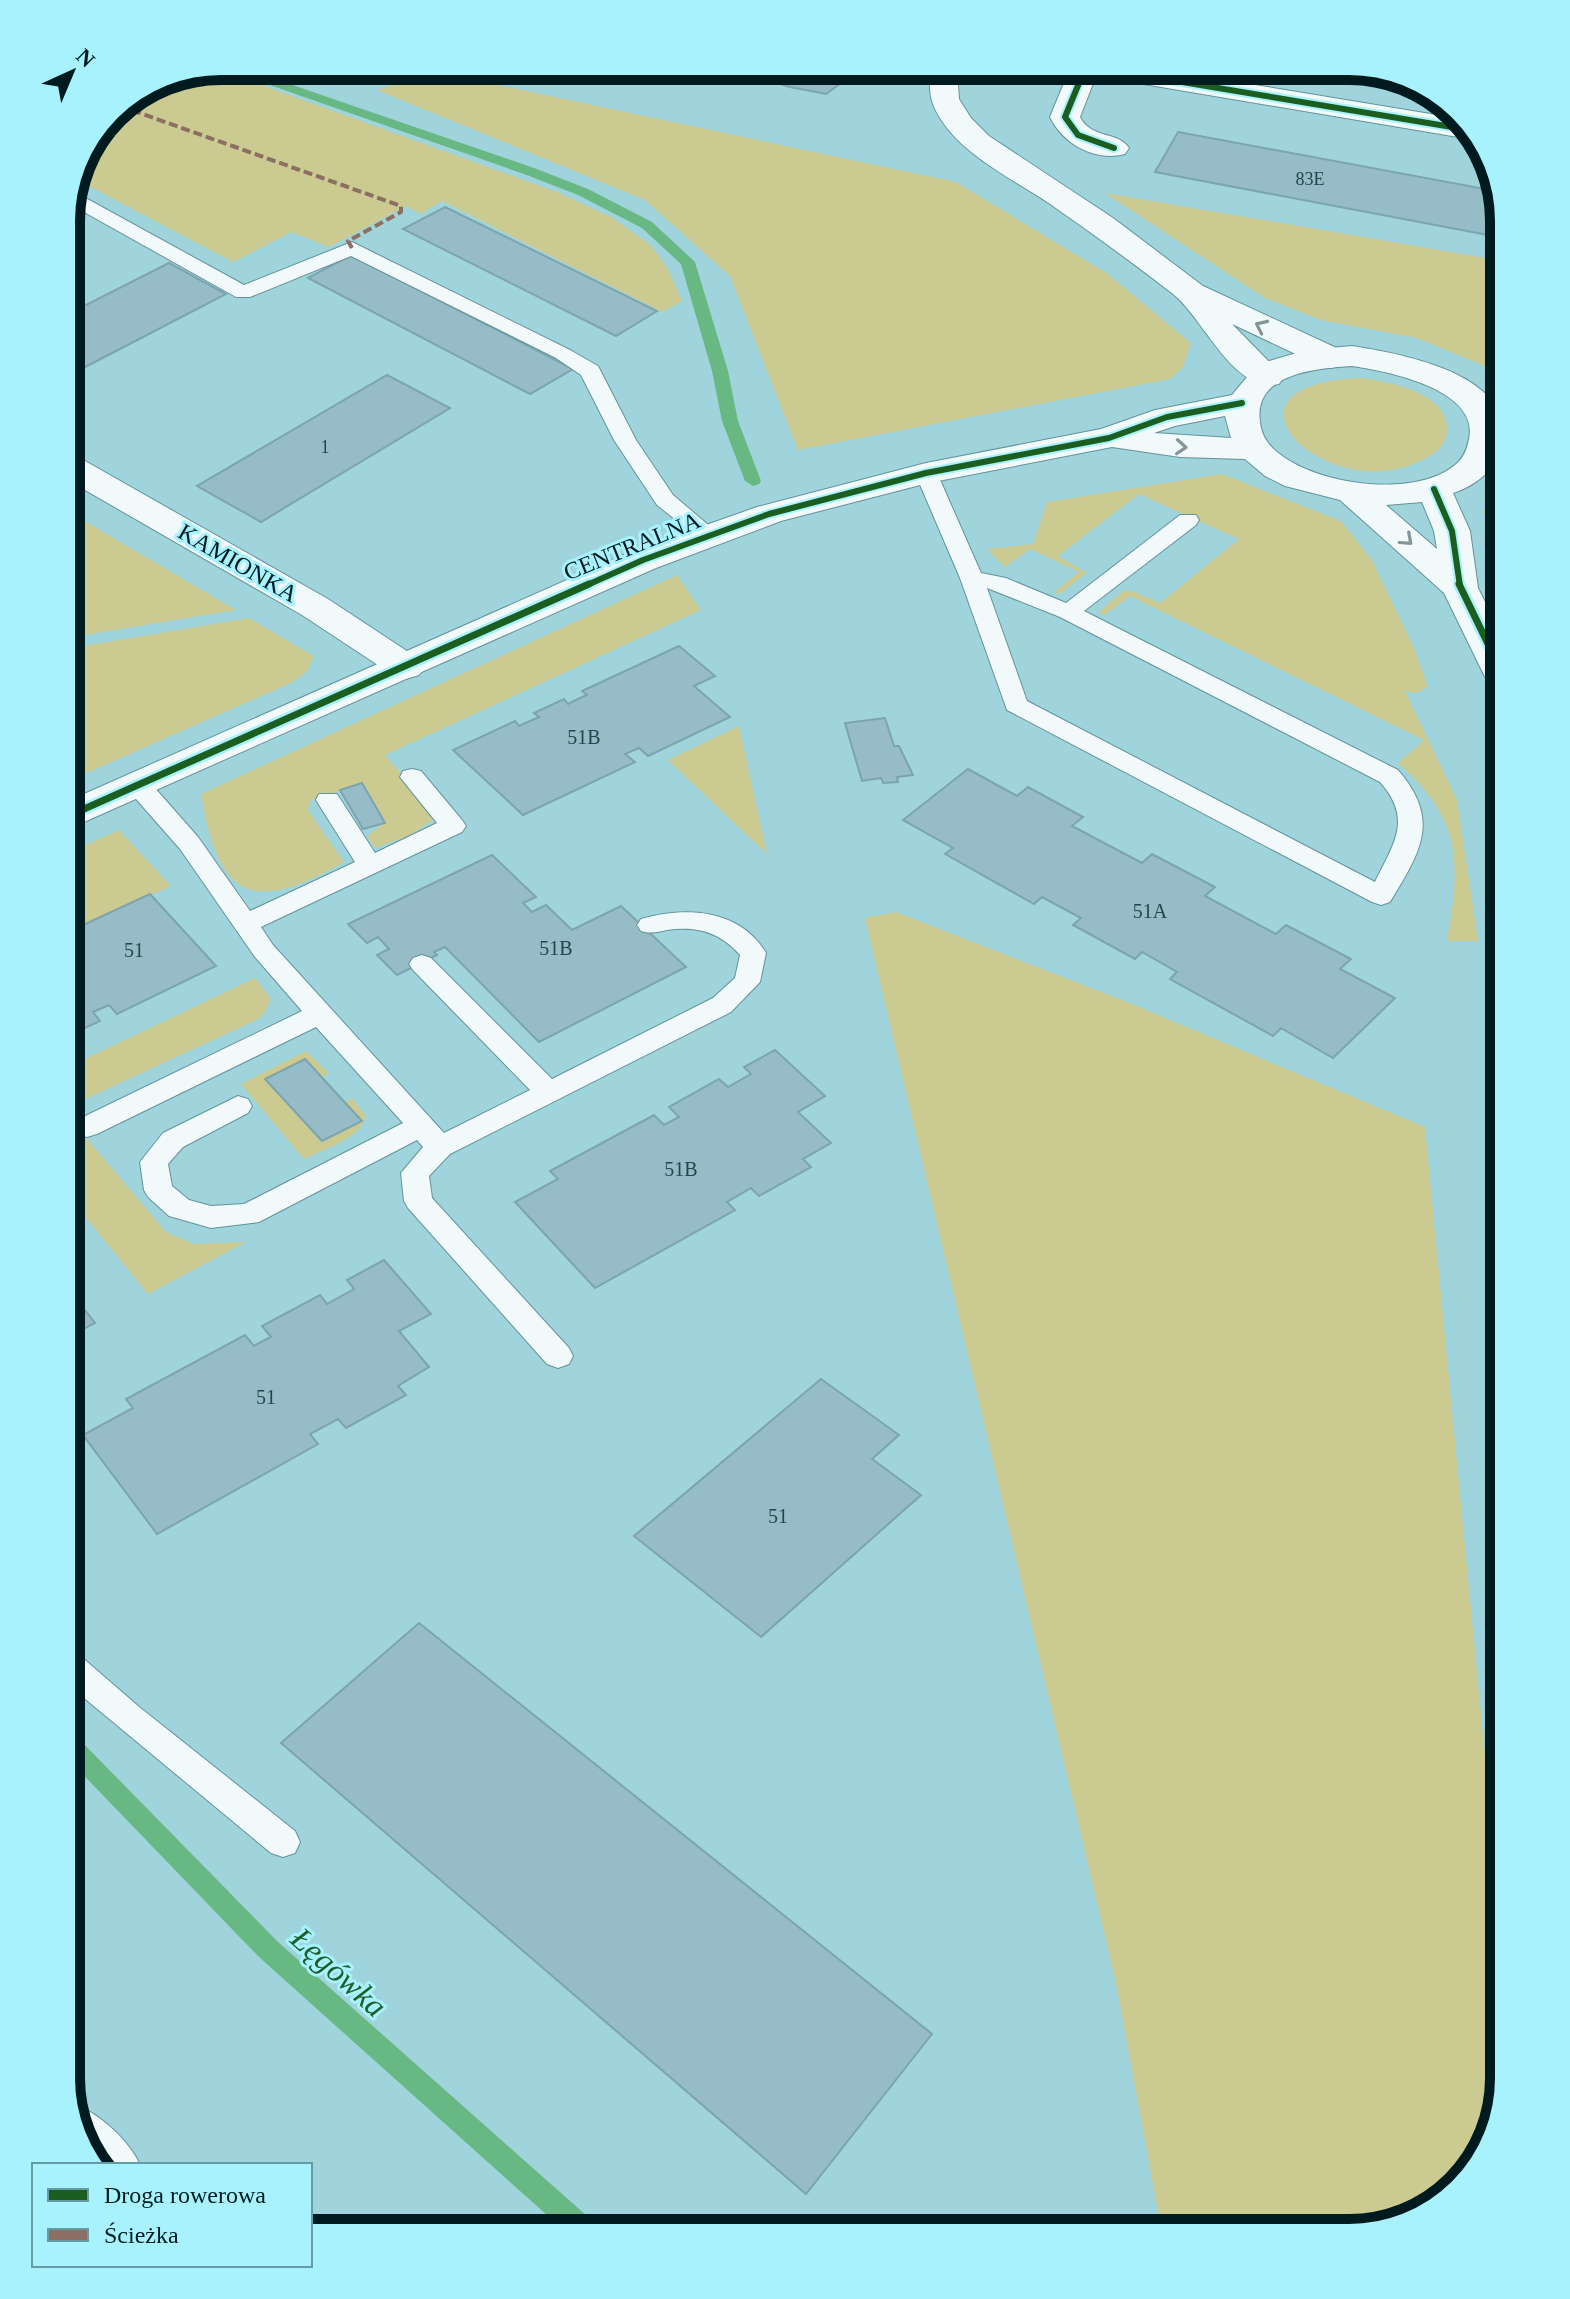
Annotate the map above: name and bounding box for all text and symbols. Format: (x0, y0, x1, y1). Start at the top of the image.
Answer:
north arrow (32, 32, 112, 112)
text: N (71, 43, 100, 73)
house number: 83E (1296, 169, 1325, 189)
one-way arrow (1255, 320, 1270, 336)
house number: 1 (321, 437, 330, 457)
one-way arrow (1175, 438, 1188, 455)
street label: CENTRALNA (560, 506, 705, 585)
street label: KAMIONKA (174, 518, 303, 608)
one-way arrow (1398, 530, 1413, 545)
house number: 51B (567, 726, 601, 748)
house number: 51A (1133, 900, 1168, 922)
house number: 51B (539, 937, 573, 959)
house number: 51 (124, 939, 144, 961)
house number: 51B (664, 1158, 698, 1180)
house number: 51 (256, 1386, 276, 1408)
house number: 51 (768, 1505, 788, 1527)
water label: Łęgówka (283, 1919, 394, 2024)
legend (32, 2163, 312, 2267)
text: Droga rowerowa (104, 2182, 266, 2208)
text: Ścieżka (104, 2222, 179, 2248)

